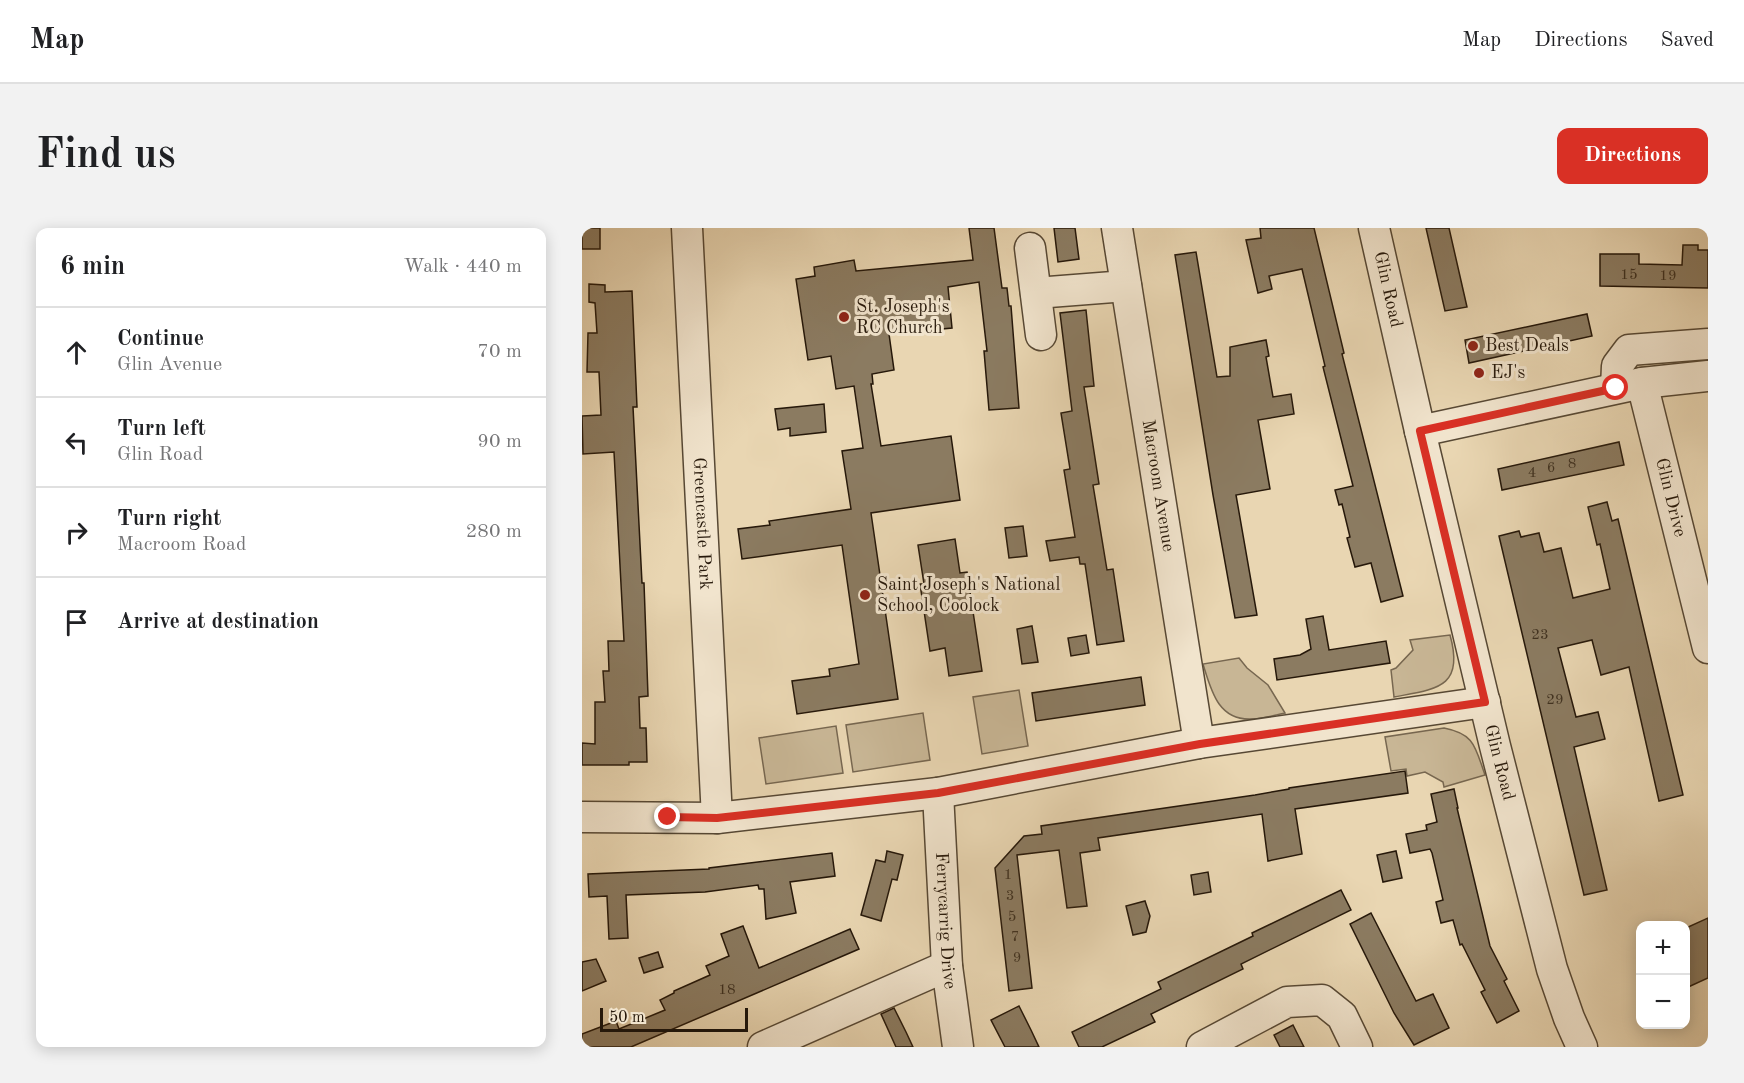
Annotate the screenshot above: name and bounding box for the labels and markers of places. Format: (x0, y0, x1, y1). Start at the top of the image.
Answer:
place label: St. Joseph's RC Church (856, 298, 950, 337)
marker: St. Joseph's RC Church (837, 310, 851, 324)
place label: Best Deals (1485, 337, 1569, 355)
marker: Best Deals (1466, 339, 1480, 353)
place label: EJ's (1491, 364, 1525, 382)
marker: EJ's (1472, 366, 1486, 380)
place label: Saint Joseph's National School, Coolock (877, 576, 1060, 615)
marker: Saint Joseph's National School, Coolock (858, 588, 872, 602)

